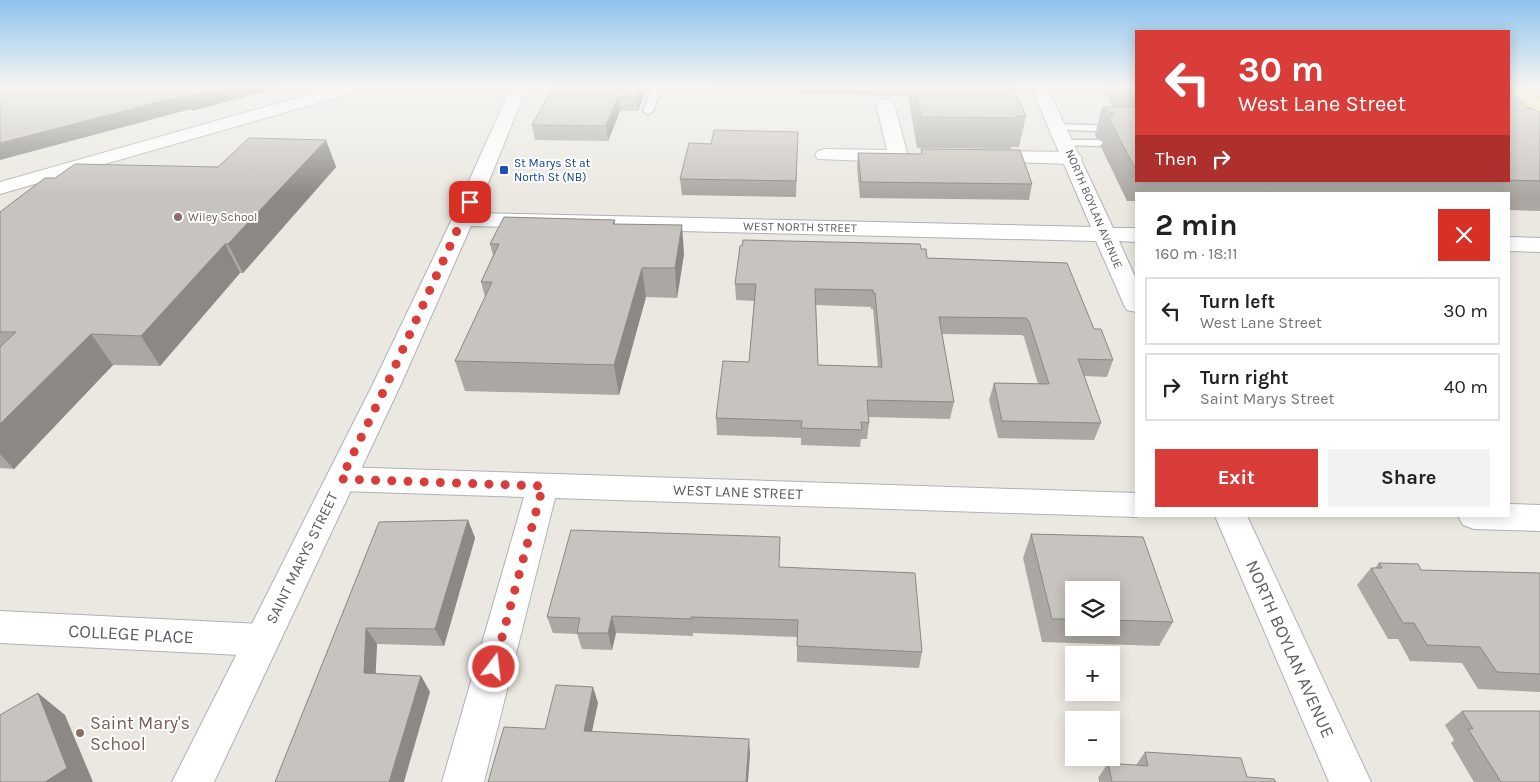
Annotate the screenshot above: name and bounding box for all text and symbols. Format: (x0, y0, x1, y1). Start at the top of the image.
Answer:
text: 30 m (1238, 49, 1324, 90)
icon: left (1155, 50, 1220, 115)
text: West Lane Street (1238, 91, 1406, 117)
icon: right (1207, 145, 1235, 173)
street label: NORTH BOYLAN AVENUE (1063, 147, 1125, 271)
text: Then (1155, 148, 1197, 170)
place label: St Marys St at North St (NB) (514, 156, 591, 184)
marker: St Marys St at North St (NB) (498, 164, 510, 176)
pin (449, 181, 491, 223)
icon: arrive (456, 188, 484, 216)
text: 2 min (1155, 207, 1238, 243)
button: close (1438, 209, 1490, 261)
place label: Wiley School (188, 210, 257, 224)
marker: Wiley School (172, 211, 184, 223)
street label: WEST NORTH STREET (743, 219, 857, 235)
text: 160 m · 18:11 (1155, 244, 1238, 263)
text: Turn left (1200, 291, 1275, 313)
icon: left (1157, 297, 1185, 325)
text: 30 m (1443, 300, 1488, 322)
text: West Lane Street (1200, 313, 1322, 332)
text: Turn right (1200, 367, 1289, 389)
icon: right (1157, 373, 1185, 401)
text: 40 m (1444, 376, 1488, 398)
text: Saint Marys Street (1200, 389, 1334, 408)
button: Exit (1155, 449, 1318, 507)
button: Share (1328, 449, 1490, 507)
street label: WEST LANE STREET (673, 481, 804, 503)
street label: SAINT MARYS STREET (262, 489, 342, 627)
street label: NORTH BOYLAN AVENUE (1241, 557, 1339, 741)
map controls (1065, 581, 1120, 766)
button: layers (1065, 581, 1120, 636)
street label: COLLEGE PLACE (68, 620, 194, 648)
position arrow (467, 640, 519, 692)
button: + (1065, 646, 1120, 701)
button: − (1065, 711, 1120, 766)
place label: Saint Mary's School (90, 712, 190, 755)
marker: Saint Mary's School (74, 727, 86, 739)

